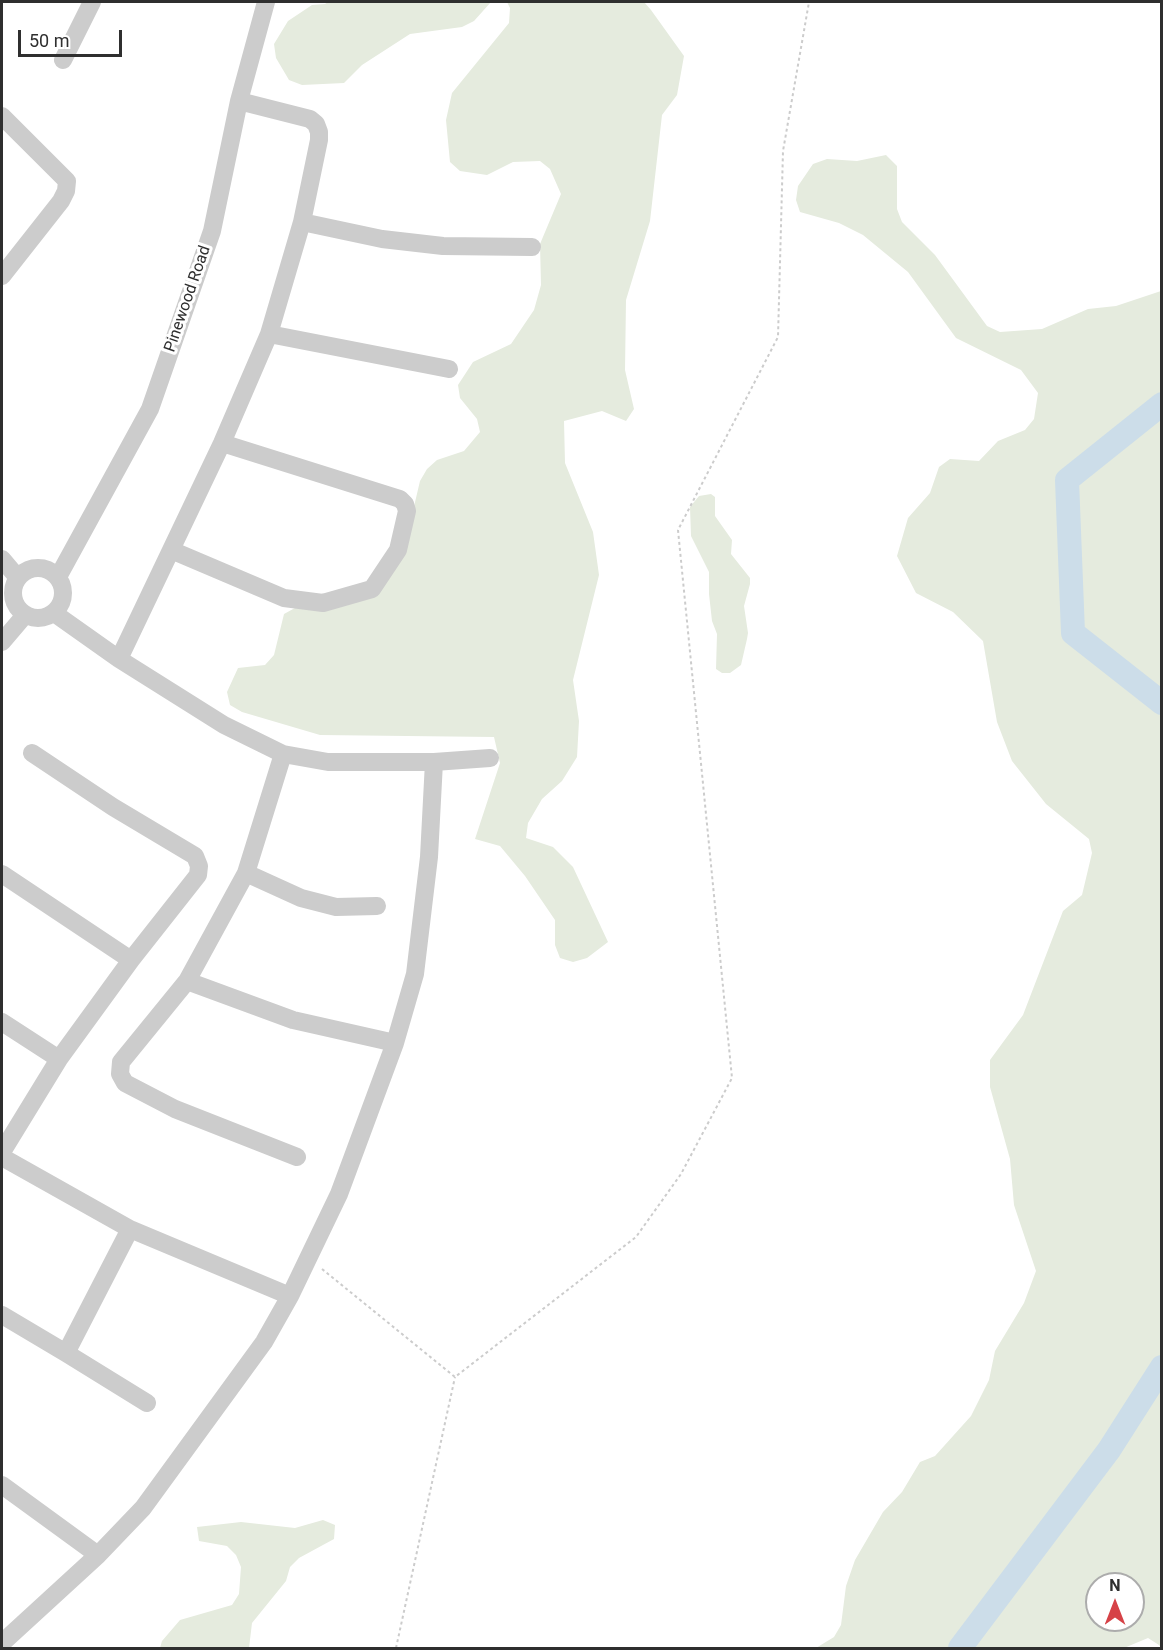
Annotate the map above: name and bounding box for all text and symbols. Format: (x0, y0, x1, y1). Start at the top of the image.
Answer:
scale bar (21, 18, 124, 56)
text: 50 m (29, 30, 69, 51)
street label: Pinewood Road (161, 243, 215, 355)
north arrow (1085, 1572, 1145, 1632)
text: N (1109, 1576, 1121, 1595)

